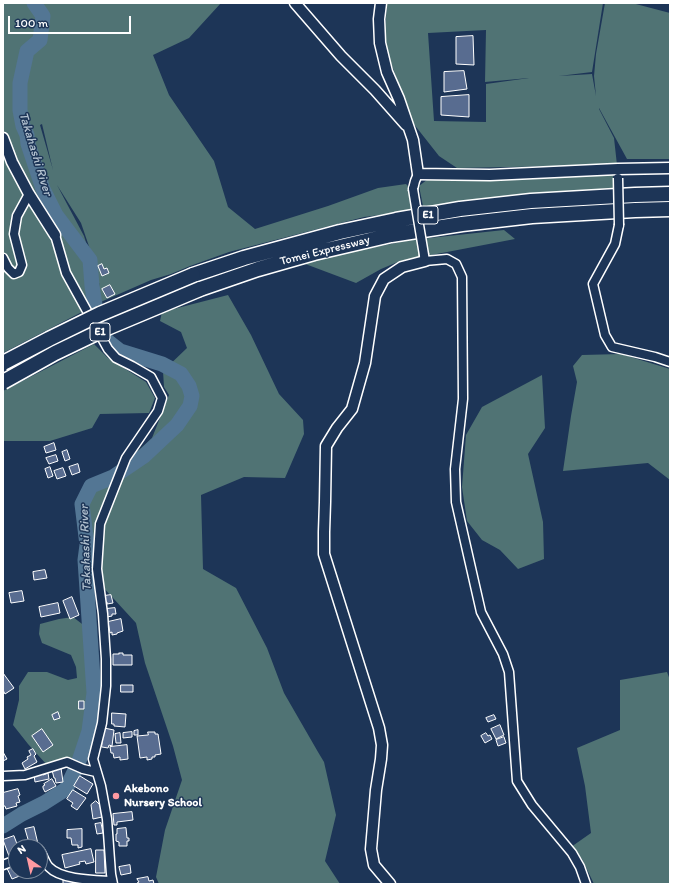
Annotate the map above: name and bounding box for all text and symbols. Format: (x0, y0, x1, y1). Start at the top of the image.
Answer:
scale bar (10, 8, 133, 34)
text: 100 m (15, 16, 48, 30)
water label: Takahashi River (15, 110, 55, 198)
road number: E1 (418, 206, 438, 224)
street label: Tomei Expressway (278, 233, 372, 269)
road number: E1 (90, 323, 110, 341)
water label: Takahashi River (77, 504, 95, 592)
place label: Akebono Nursery School (124, 782, 202, 810)
marker: Akebono Nursery School (111, 791, 121, 801)
north arrow (8, 839, 48, 879)
text: N (15, 842, 28, 857)

